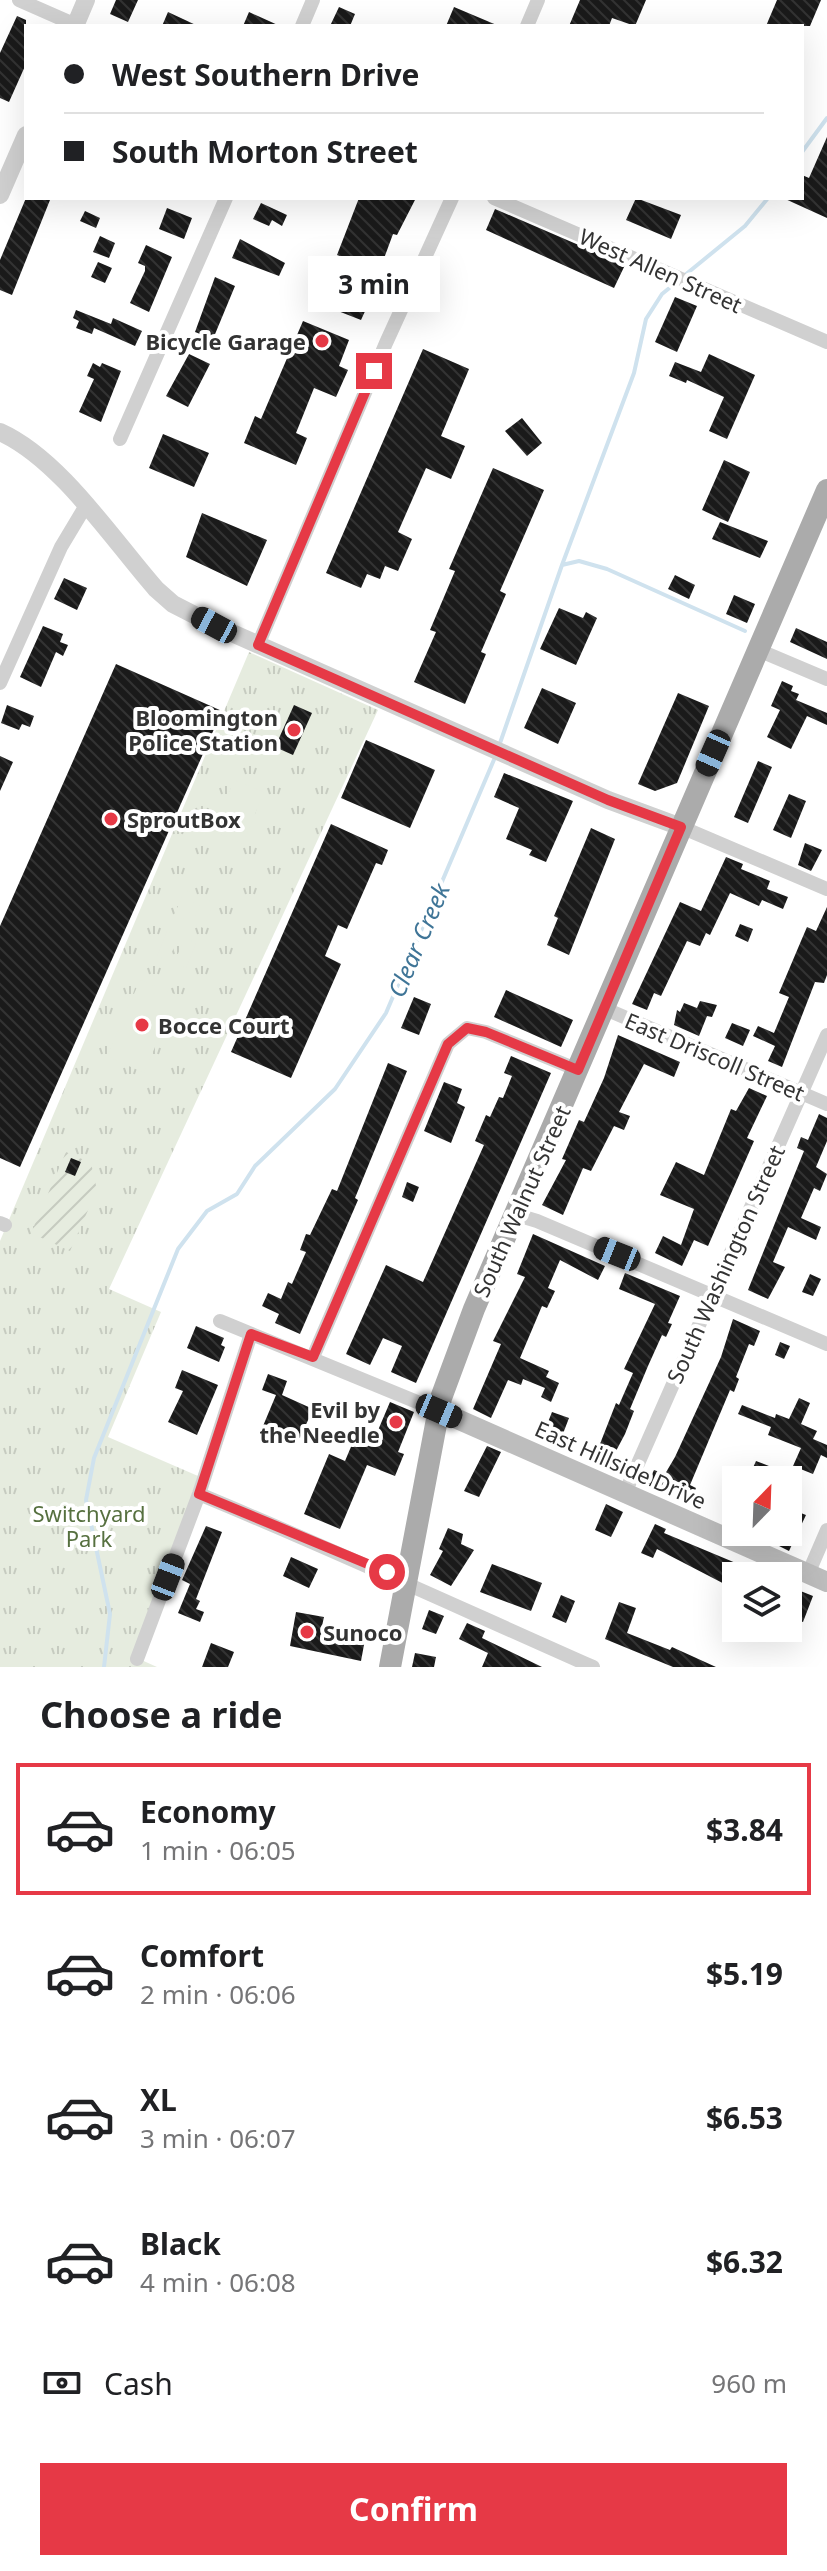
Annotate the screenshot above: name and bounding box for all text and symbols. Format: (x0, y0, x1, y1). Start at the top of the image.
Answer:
text: West Southern Drive (112, 54, 420, 95)
text: South Morton Street (112, 131, 418, 172)
street label: West Allen Street (575, 221, 747, 319)
callout: 3 min (308, 255, 440, 311)
text: 3 min (338, 266, 410, 302)
place label: Bicycle Garage (145, 326, 306, 356)
marker: Bicycle Garage (313, 332, 331, 350)
route end (356, 353, 392, 389)
car (187, 603, 241, 647)
place label: Bloomington Police Station (128, 702, 278, 757)
marker: Bloomington Police Station (285, 721, 303, 739)
car (692, 726, 734, 780)
place label: SproutBox (127, 804, 241, 834)
marker: SproutBox (102, 810, 120, 828)
water label: Clear Creek (379, 877, 457, 1002)
street label: East Driscoll Street (621, 1005, 810, 1107)
place label: Bocce Court (158, 1010, 290, 1040)
marker: Bocce Court (133, 1016, 151, 1034)
street label: South Walnut Street (465, 1100, 577, 1301)
street label: South Washington Street (659, 1140, 791, 1388)
car (590, 1234, 644, 1274)
car (412, 1391, 466, 1431)
place label: Evil by the Needle (260, 1394, 380, 1449)
marker: Evil by the Needle (387, 1413, 405, 1431)
street label: East Hillside Drive (531, 1413, 711, 1515)
north arrow (722, 1466, 802, 1546)
map controls (722, 1466, 802, 1642)
park label: Switchyard Park (33, 1498, 145, 1553)
car (148, 1550, 188, 1604)
route start (369, 1554, 405, 1590)
button: layers (722, 1562, 802, 1642)
place label: Sunoco (323, 1617, 403, 1647)
marker: Sunoco (298, 1623, 316, 1641)
text: Choose a ride (40, 1690, 282, 1739)
text: Economy (140, 1791, 276, 1832)
icon: car (44, 1793, 116, 1865)
text: $3.84 (706, 1809, 783, 1850)
text: 1 min · 06:05 (140, 1832, 296, 1868)
text: Comfort (140, 1935, 264, 1976)
icon: car (44, 1937, 116, 2009)
text: $5.19 (706, 1953, 783, 1994)
text: 2 min · 06:06 (140, 1976, 296, 2012)
text: XL (140, 2079, 177, 2120)
icon: car (44, 2081, 116, 2153)
text: $6.53 (706, 2097, 783, 2138)
text: 3 min · 06:07 (140, 2120, 296, 2156)
text: Black (140, 2223, 221, 2264)
icon: car (44, 2225, 116, 2297)
text: $6.32 (706, 2241, 783, 2282)
text: 4 min · 06:08 (140, 2264, 296, 2300)
icon: cash (40, 2361, 84, 2405)
text: Cash (104, 2363, 173, 2404)
text: 960 m (711, 2365, 787, 2401)
button: Confirm (40, 2463, 787, 2555)

